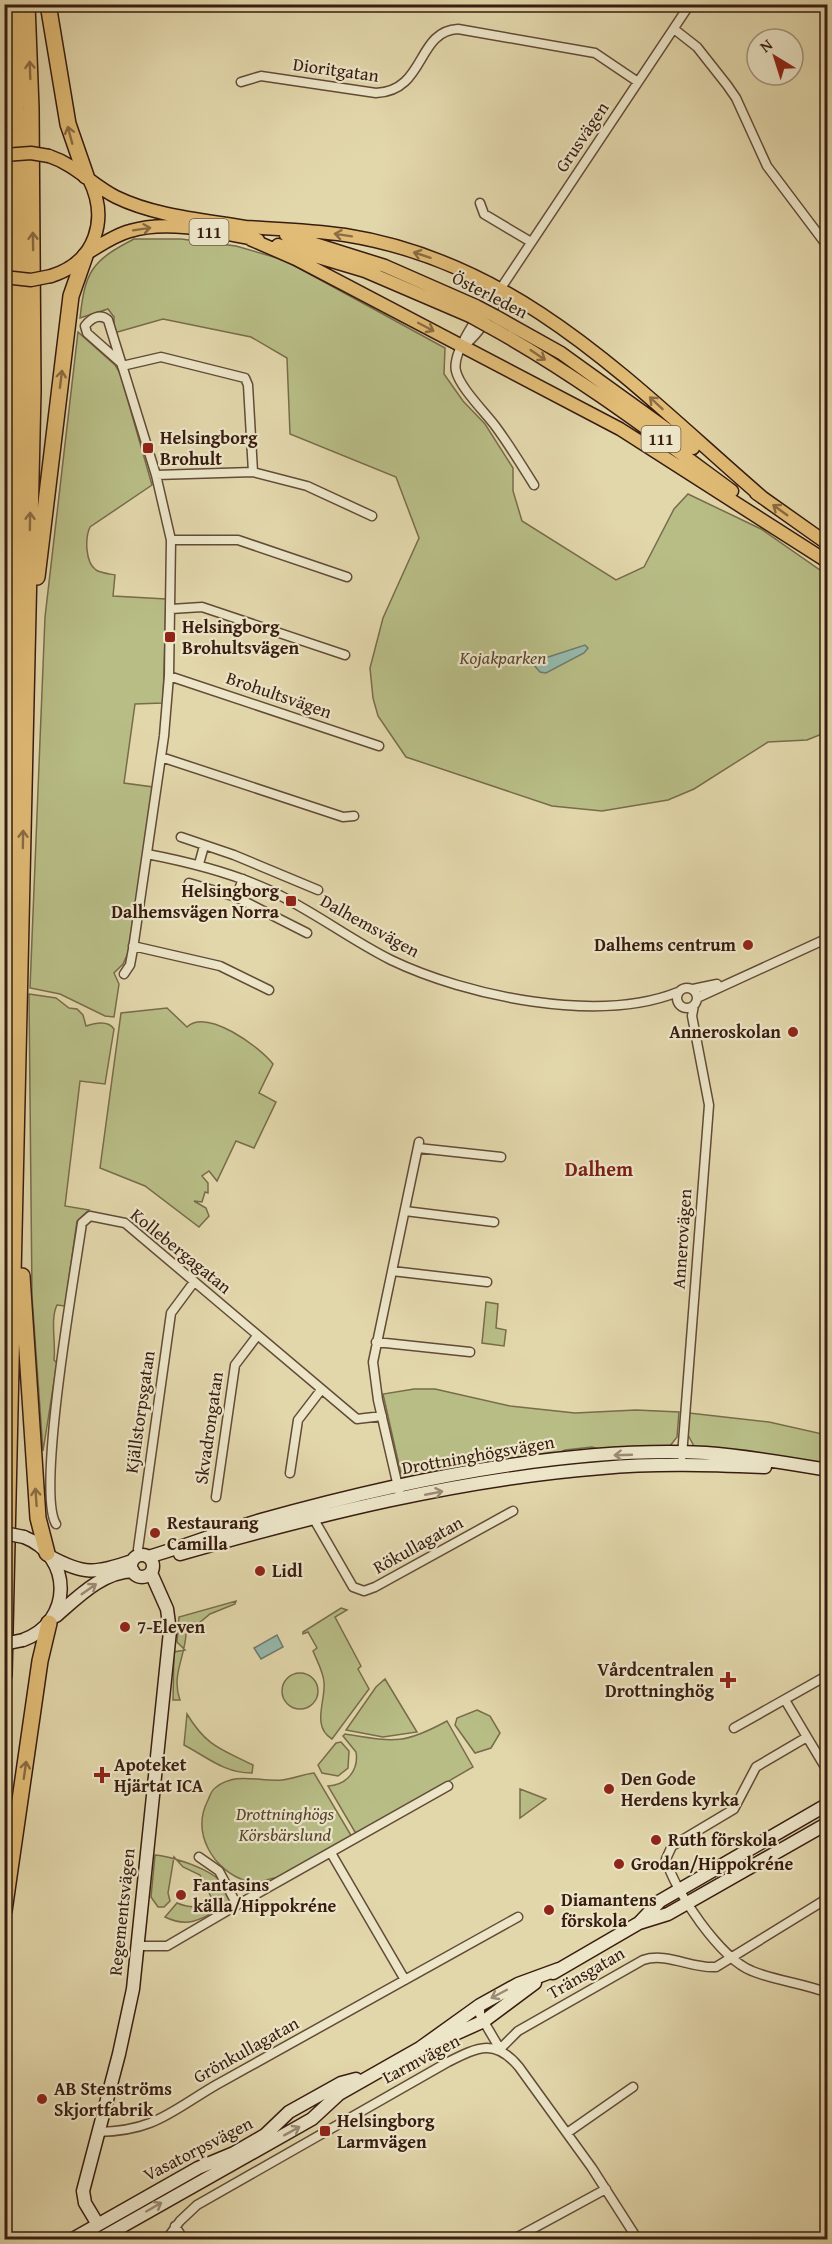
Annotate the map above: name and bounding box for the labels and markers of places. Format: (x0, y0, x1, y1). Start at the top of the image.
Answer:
place label: Helsingborg Brohult (160, 424, 258, 472)
marker: Helsingborg Brohult (141, 441, 155, 455)
place label: Helsingborg Brohultsvägen (182, 613, 300, 661)
marker: Helsingborg Brohultsvägen (163, 630, 177, 644)
place label: Helsingborg Dalhemsvägen Norra (111, 877, 280, 925)
marker: Helsingborg Dalhemsvägen Norra (284, 894, 298, 908)
place label: Dalhems centrum (594, 931, 737, 958)
marker: Dalhems centrum (741, 938, 755, 952)
place label: Anneroskolan (669, 1018, 781, 1045)
marker: Anneroskolan (786, 1025, 800, 1039)
place label: Restaurang Camilla (167, 1509, 259, 1557)
marker: Restaurang Camilla (148, 1526, 162, 1540)
place label: Lidl (272, 1557, 303, 1584)
marker: Lidl (253, 1564, 267, 1578)
place label: 7-Eleven (137, 1613, 206, 1640)
marker: 7-Eleven (118, 1620, 132, 1634)
place label: Vårdcentralen Drottninghög (597, 1656, 715, 1704)
marker: Vårdcentralen Drottninghög (719, 1671, 737, 1689)
place label: Apoteket Hjärtat ICA (114, 1751, 204, 1799)
place label: Den Gode Herdens kyrka (621, 1765, 740, 1813)
marker: Apoteket Hjärtat ICA (95, 1768, 109, 1782)
marker: Den Gode Herdens kyrka (602, 1782, 616, 1796)
place label: Ruth förskola (668, 1826, 778, 1853)
marker: Ruth förskola (649, 1833, 663, 1847)
place label: Grodan/Hippokréne (631, 1850, 793, 1877)
marker: Grodan/Hippokréne (612, 1857, 626, 1871)
place label: Fantasins källa/Hippokréne (193, 1871, 337, 1919)
place label: Diamantens förskola (561, 1886, 657, 1934)
marker: Fantasins källa/Hippokréne (174, 1888, 188, 1902)
marker: Diamantens förskola (542, 1903, 556, 1917)
place label: AB Stenströms Skjortfabrik (54, 2075, 172, 2123)
marker: AB Stenströms Skjortfabrik (35, 2092, 49, 2106)
place label: Helsingborg Larmvägen (337, 2107, 435, 2155)
marker: Helsingborg Larmvägen (318, 2124, 332, 2138)

